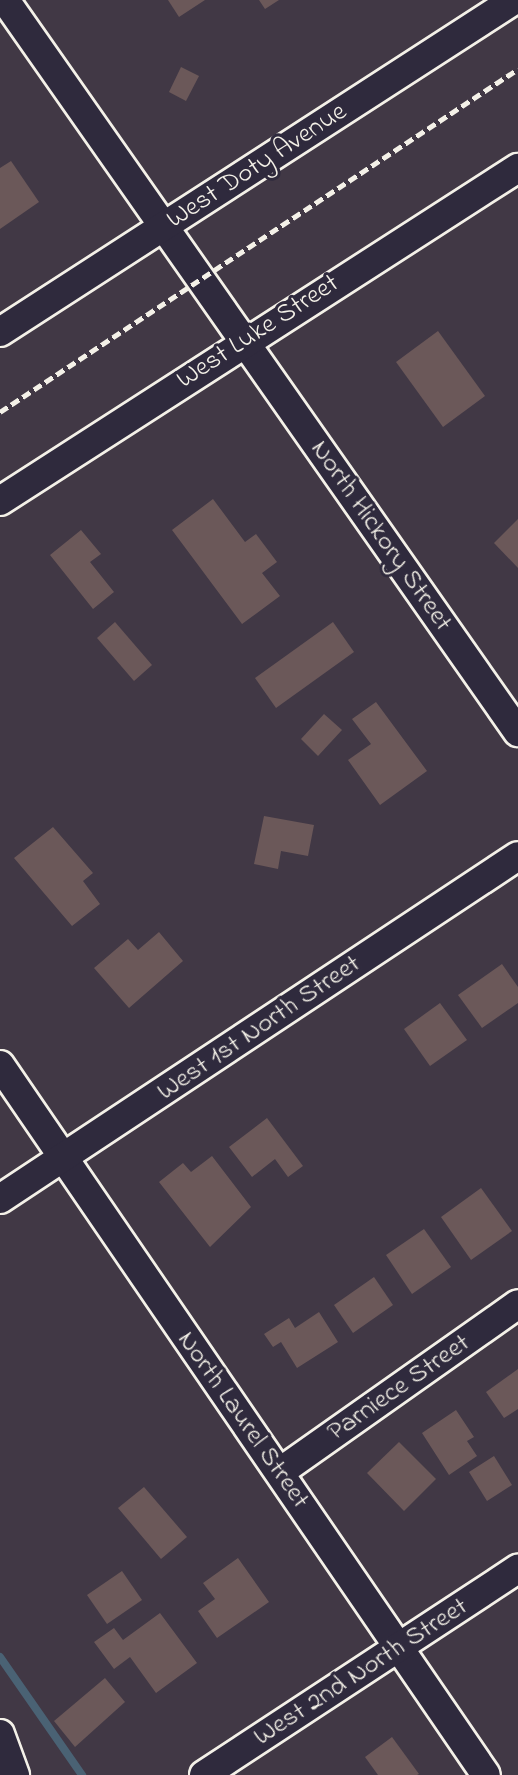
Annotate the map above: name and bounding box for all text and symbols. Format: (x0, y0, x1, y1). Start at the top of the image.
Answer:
street label: West Doty Avenue (161, 96, 353, 236)
street label: West Luke Street (171, 268, 345, 396)
street label: North Hickory Street (303, 434, 459, 638)
street label: West 1st North Street (151, 948, 367, 1108)
street label: North Laurel Street (170, 1325, 316, 1515)
street label: Parniece Street (322, 1327, 476, 1449)
street label: West 2nd North Street (248, 1591, 474, 1753)

